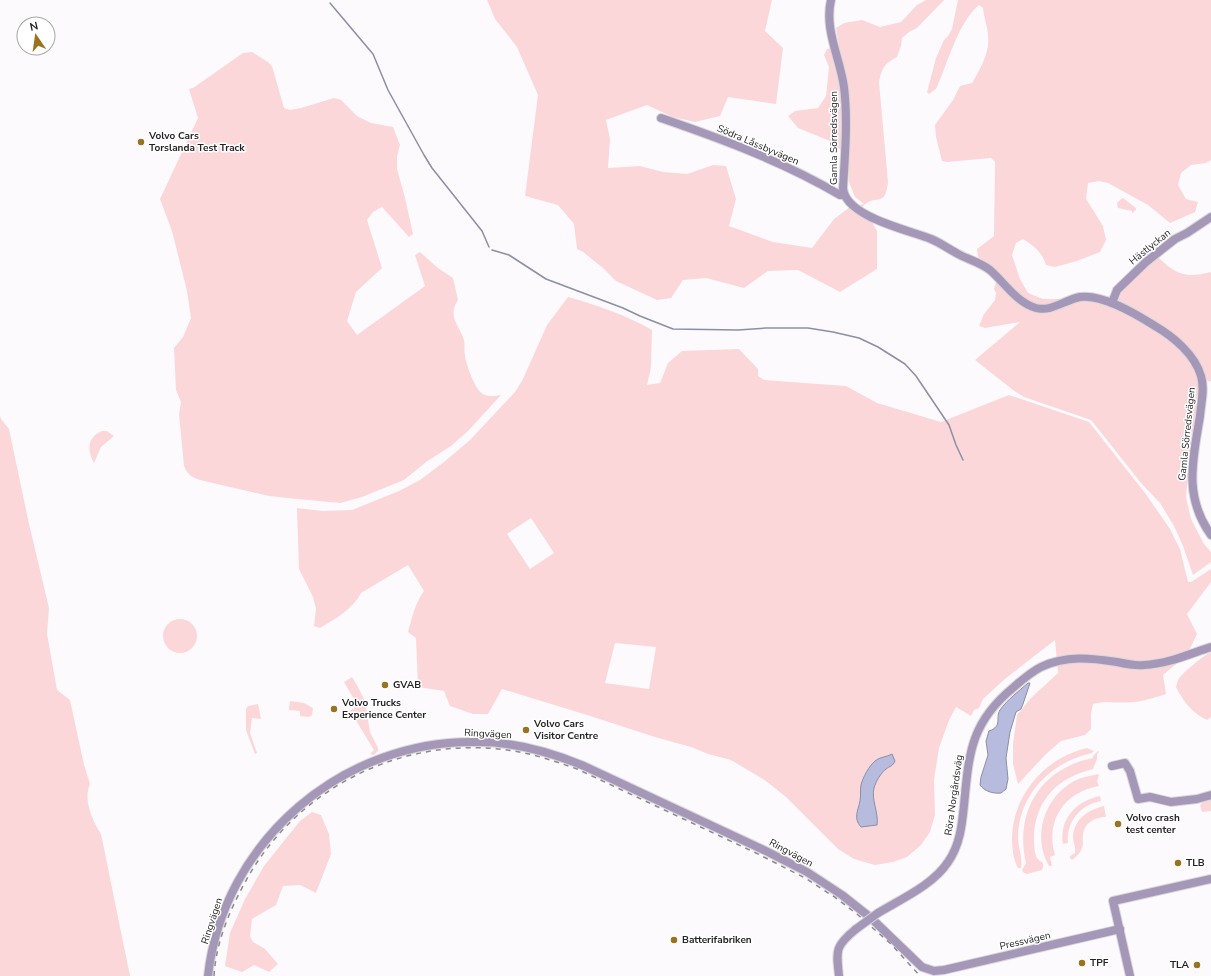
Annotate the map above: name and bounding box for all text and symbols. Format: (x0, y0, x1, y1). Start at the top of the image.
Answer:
north arrow (16, 16, 56, 56)
text: N (28, 19, 40, 35)
street label: Gamla Sörredsvägen (827, 91, 841, 185)
street label: Södra Låssbyvägen (715, 121, 801, 169)
place label: Volvo Cars Torslanda Test Track (148, 129, 245, 155)
marker: Volvo Cars Torslanda Test Track (136, 137, 146, 147)
street label: Hästlyckan (1126, 226, 1174, 268)
street label: Gamla Sörredsvägen (1175, 387, 1199, 481)
place label: GVAB (393, 678, 421, 692)
marker: GVAB (380, 680, 390, 690)
place label: Volvo Trucks Experience Center (341, 696, 426, 722)
marker: Volvo Trucks Experience Center (329, 704, 339, 714)
place label: Volvo Cars Visitor Centre (533, 717, 599, 743)
marker: Volvo Cars Visitor Centre (521, 725, 531, 735)
street label: Ringvägen (464, 726, 512, 742)
street label: Röra Norgårdsväg (941, 754, 967, 836)
place label: Volvo crash test center (1125, 811, 1180, 837)
marker: Volvo crash test center (1113, 819, 1123, 829)
street label: Ringvägen (767, 836, 815, 870)
place label: TLB (1186, 856, 1205, 870)
marker: TLB (1173, 858, 1183, 868)
street label: Ringvägen (198, 896, 226, 946)
street label: Pressvägen (998, 928, 1052, 954)
place label: Batterifabriken (682, 933, 752, 947)
marker: Batterifabriken (669, 935, 679, 945)
place label: TPF (1090, 956, 1109, 970)
marker: TPF (1077, 958, 1087, 968)
place label: TLA (1170, 958, 1190, 972)
marker: TLA (1192, 960, 1202, 970)

